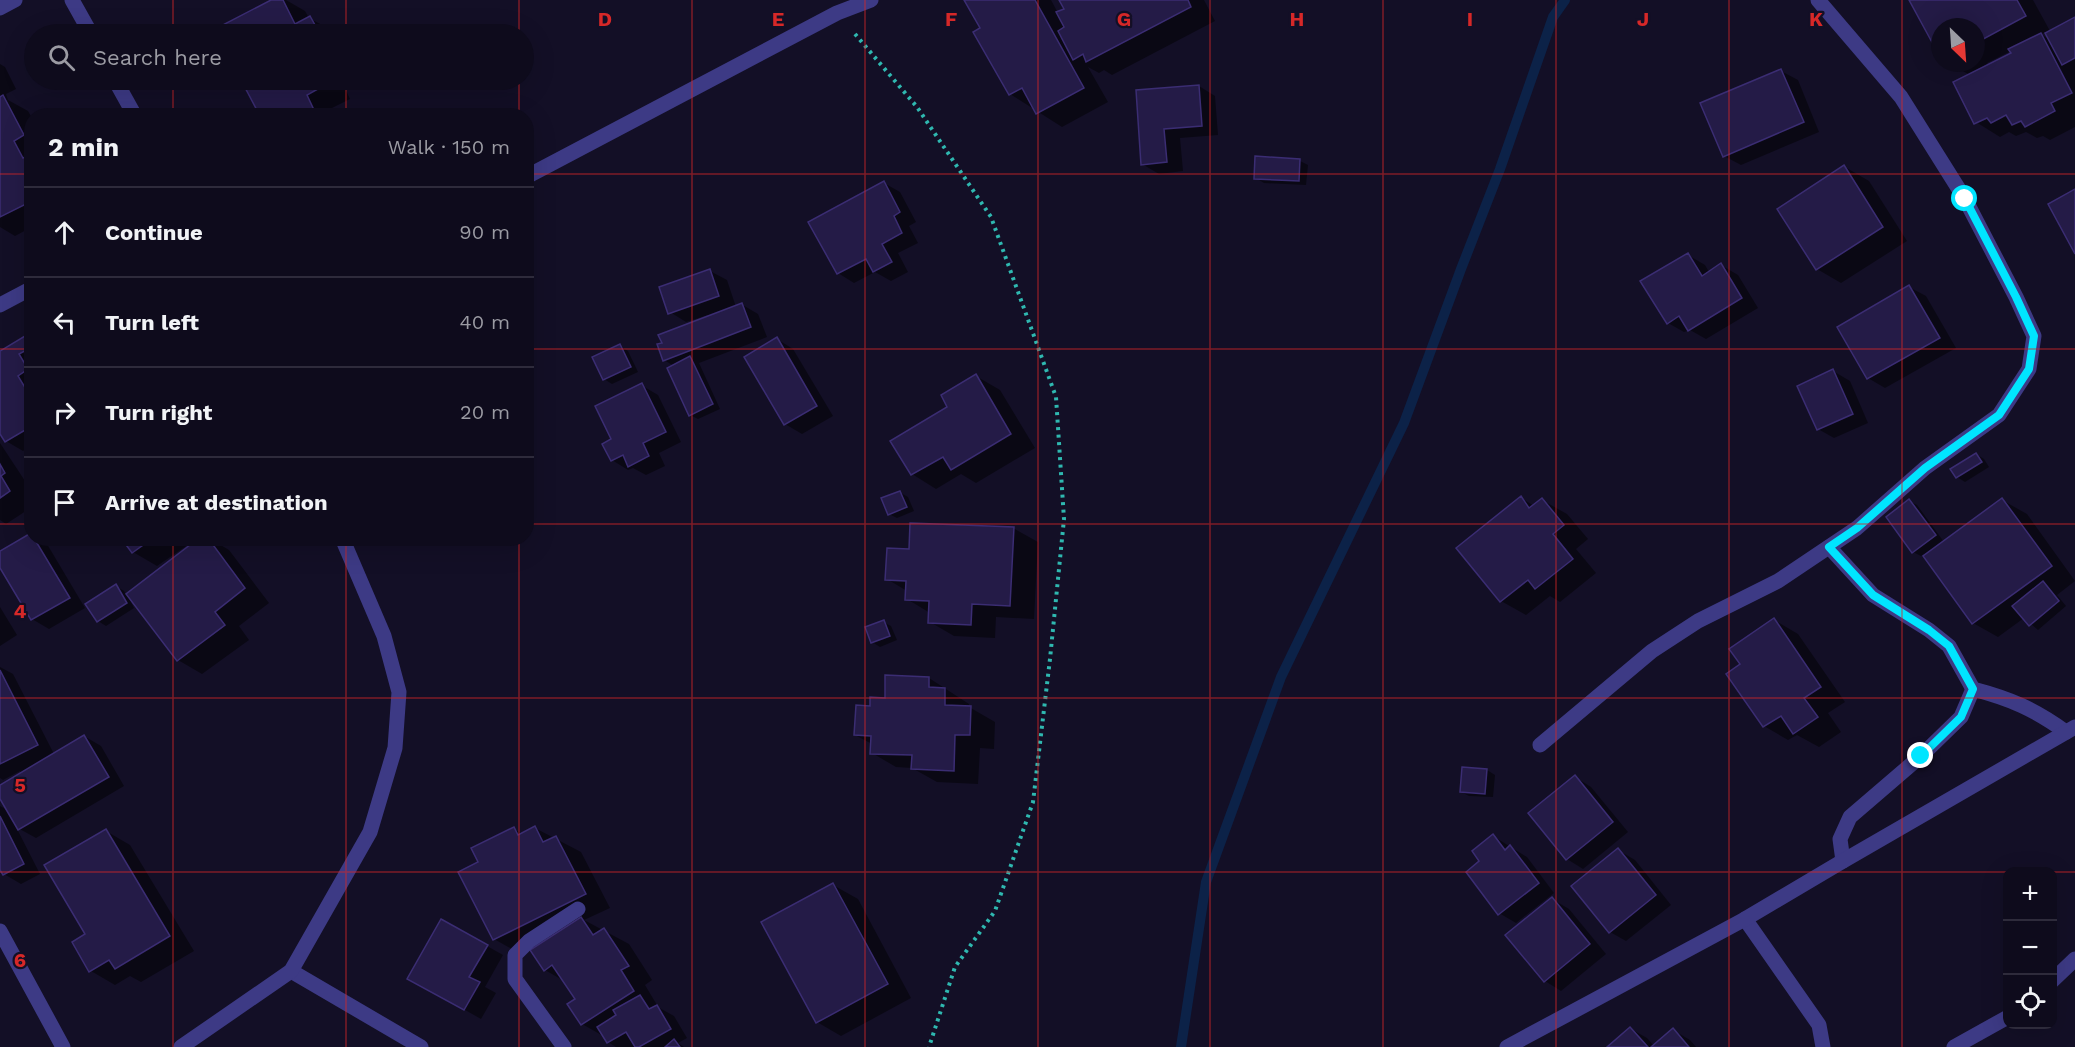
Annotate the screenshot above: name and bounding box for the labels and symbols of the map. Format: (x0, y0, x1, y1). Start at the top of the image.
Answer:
text: D (598, 7, 612, 31)
text: E (772, 7, 784, 31)
text: F (945, 7, 957, 31)
text: G (1117, 7, 1131, 31)
text: H (1290, 7, 1304, 31)
text: I (1467, 7, 1473, 31)
text: J (1637, 7, 1649, 31)
text: K (1809, 7, 1823, 31)
north arrow (1931, 18, 1985, 72)
route start (1951, 185, 1977, 211)
text: 4 (14, 599, 27, 623)
route end (1907, 742, 1933, 768)
text: 5 (14, 773, 26, 797)
text: 6 (14, 948, 26, 972)

